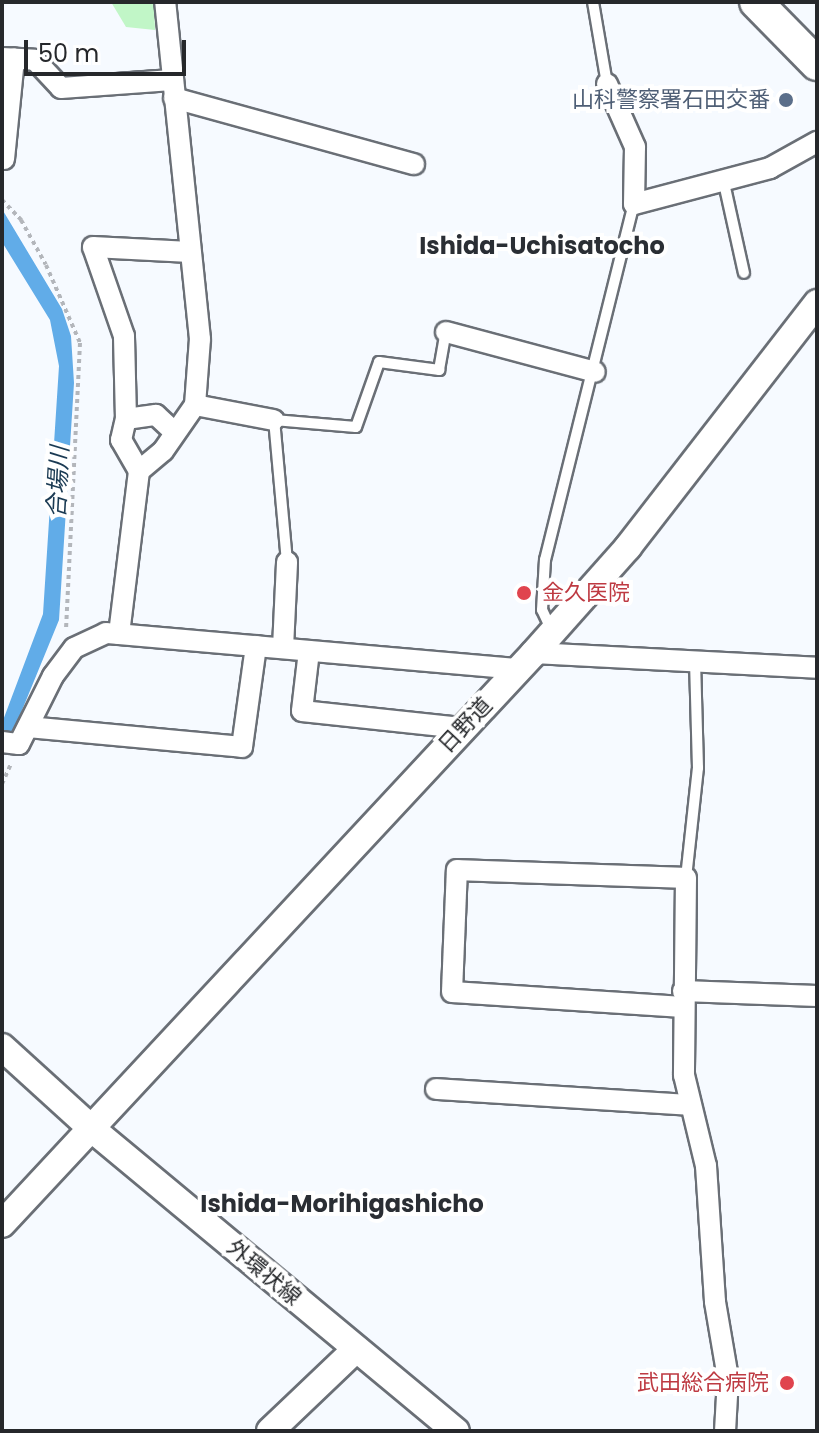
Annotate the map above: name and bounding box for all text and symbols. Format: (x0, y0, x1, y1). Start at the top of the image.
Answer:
scale bar (28, 24, 190, 74)
text: 50 m (38, 37, 99, 70)
place label: 山科警察署石田交番 (572, 87, 770, 113)
marker: 山科警察署石田交番 (777, 91, 795, 109)
district label: Ishida-Uchisatocho (419, 232, 665, 260)
water label: 合場川 (42, 445, 74, 519)
place label: 金久医院 (542, 580, 630, 606)
marker: 金久医院 (513, 582, 535, 604)
street label: 日野道 (433, 692, 497, 758)
district label: Ishida-Morihigashicho (200, 1190, 484, 1218)
street label: 外環状線 (222, 1234, 306, 1310)
place label: 武田総合病院 (637, 1370, 769, 1396)
marker: 武田総合病院 (776, 1372, 798, 1394)

